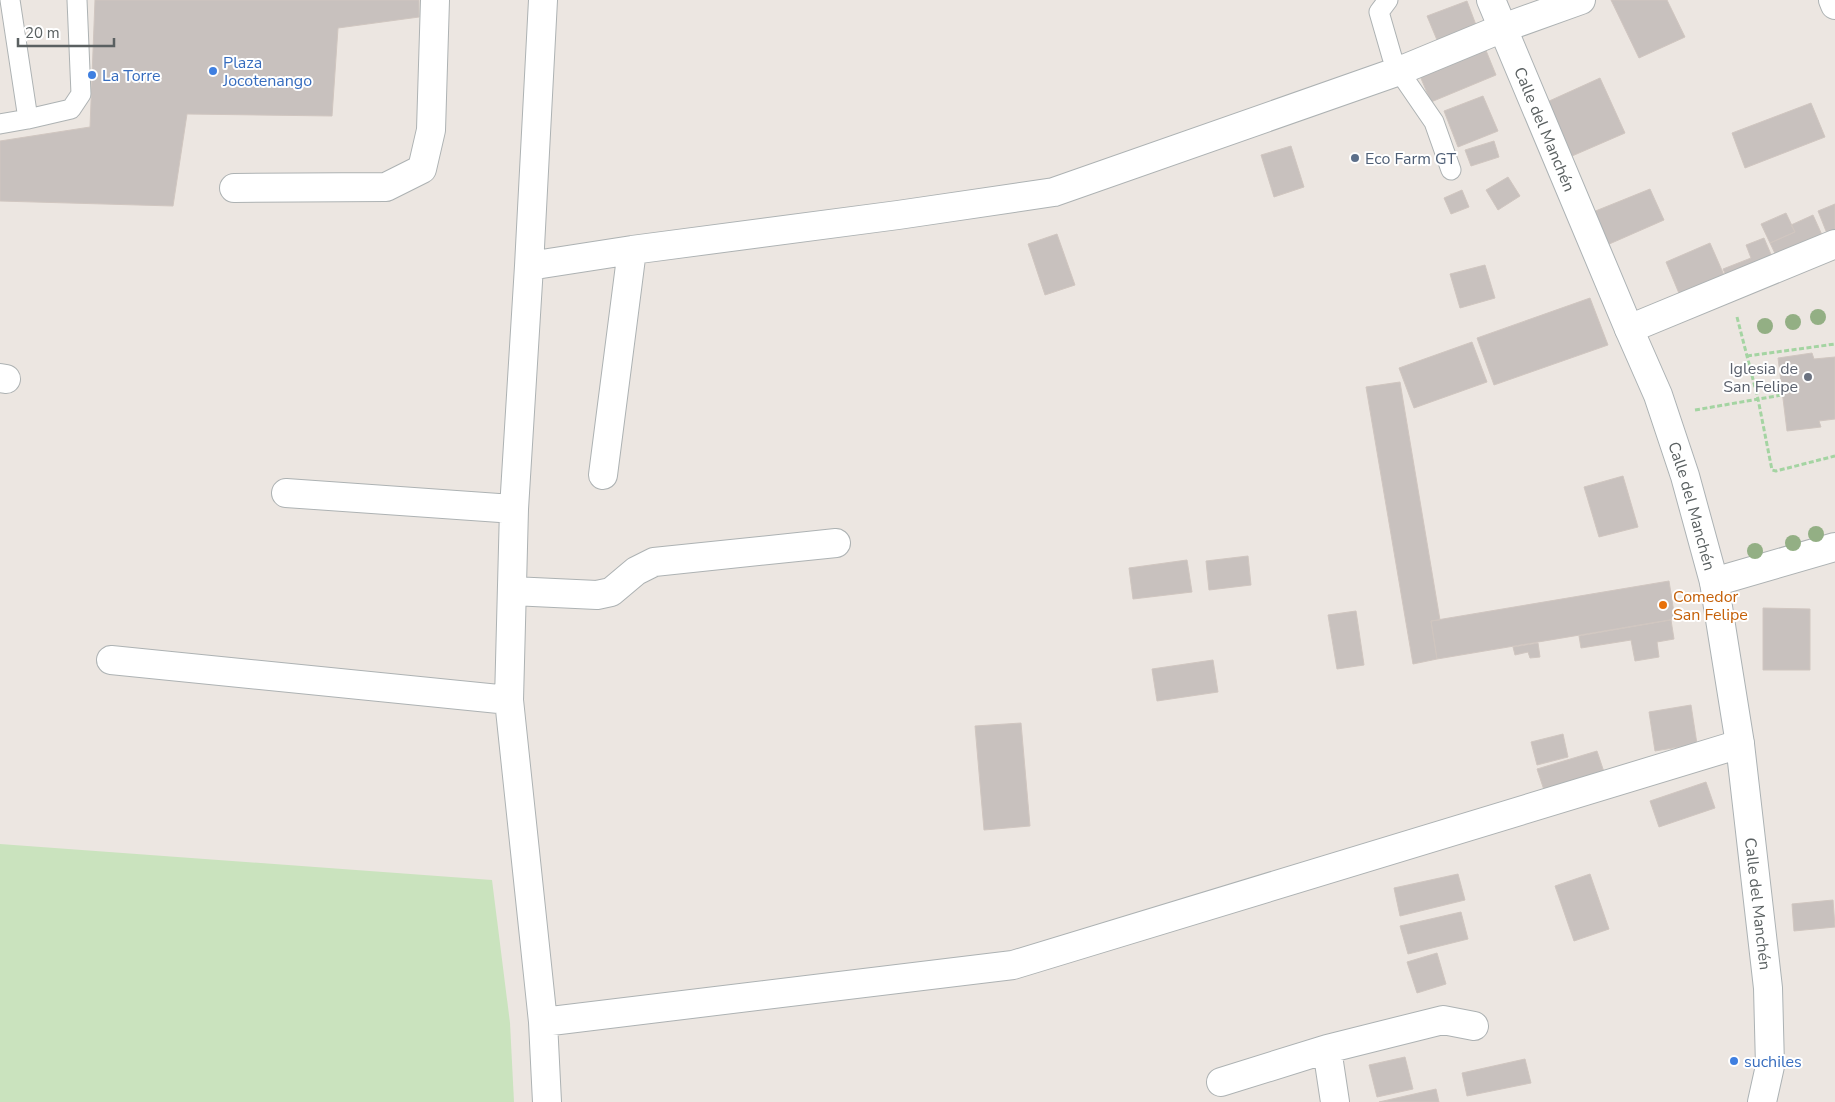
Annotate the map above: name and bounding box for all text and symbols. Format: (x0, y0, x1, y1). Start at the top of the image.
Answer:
scale bar (18, 15, 114, 47)
text: 20 m (25, 23, 60, 43)
place label: Plaza Jocotenango (222, 52, 312, 92)
street label: Calle del Manchén (1508, 64, 1580, 195)
place label: La Torre (102, 65, 160, 87)
marker: Plaza Jocotenango (207, 65, 219, 77)
marker: La Torre (86, 69, 98, 81)
place label: Eco Farm GT (1365, 148, 1456, 170)
marker: Eco Farm GT (1349, 152, 1361, 164)
place label: Iglesia de San Felipe (1723, 358, 1798, 398)
marker: Iglesia de San Felipe (1802, 371, 1814, 383)
street label: Calle del Manchén (1662, 439, 1720, 573)
place label: Comedor San Felipe (1673, 586, 1748, 626)
marker: Comedor San Felipe (1657, 599, 1669, 611)
street label: Calle del Manchén (1739, 836, 1776, 971)
place label: suchiles (1744, 1051, 1802, 1073)
marker: suchiles (1728, 1055, 1740, 1067)

